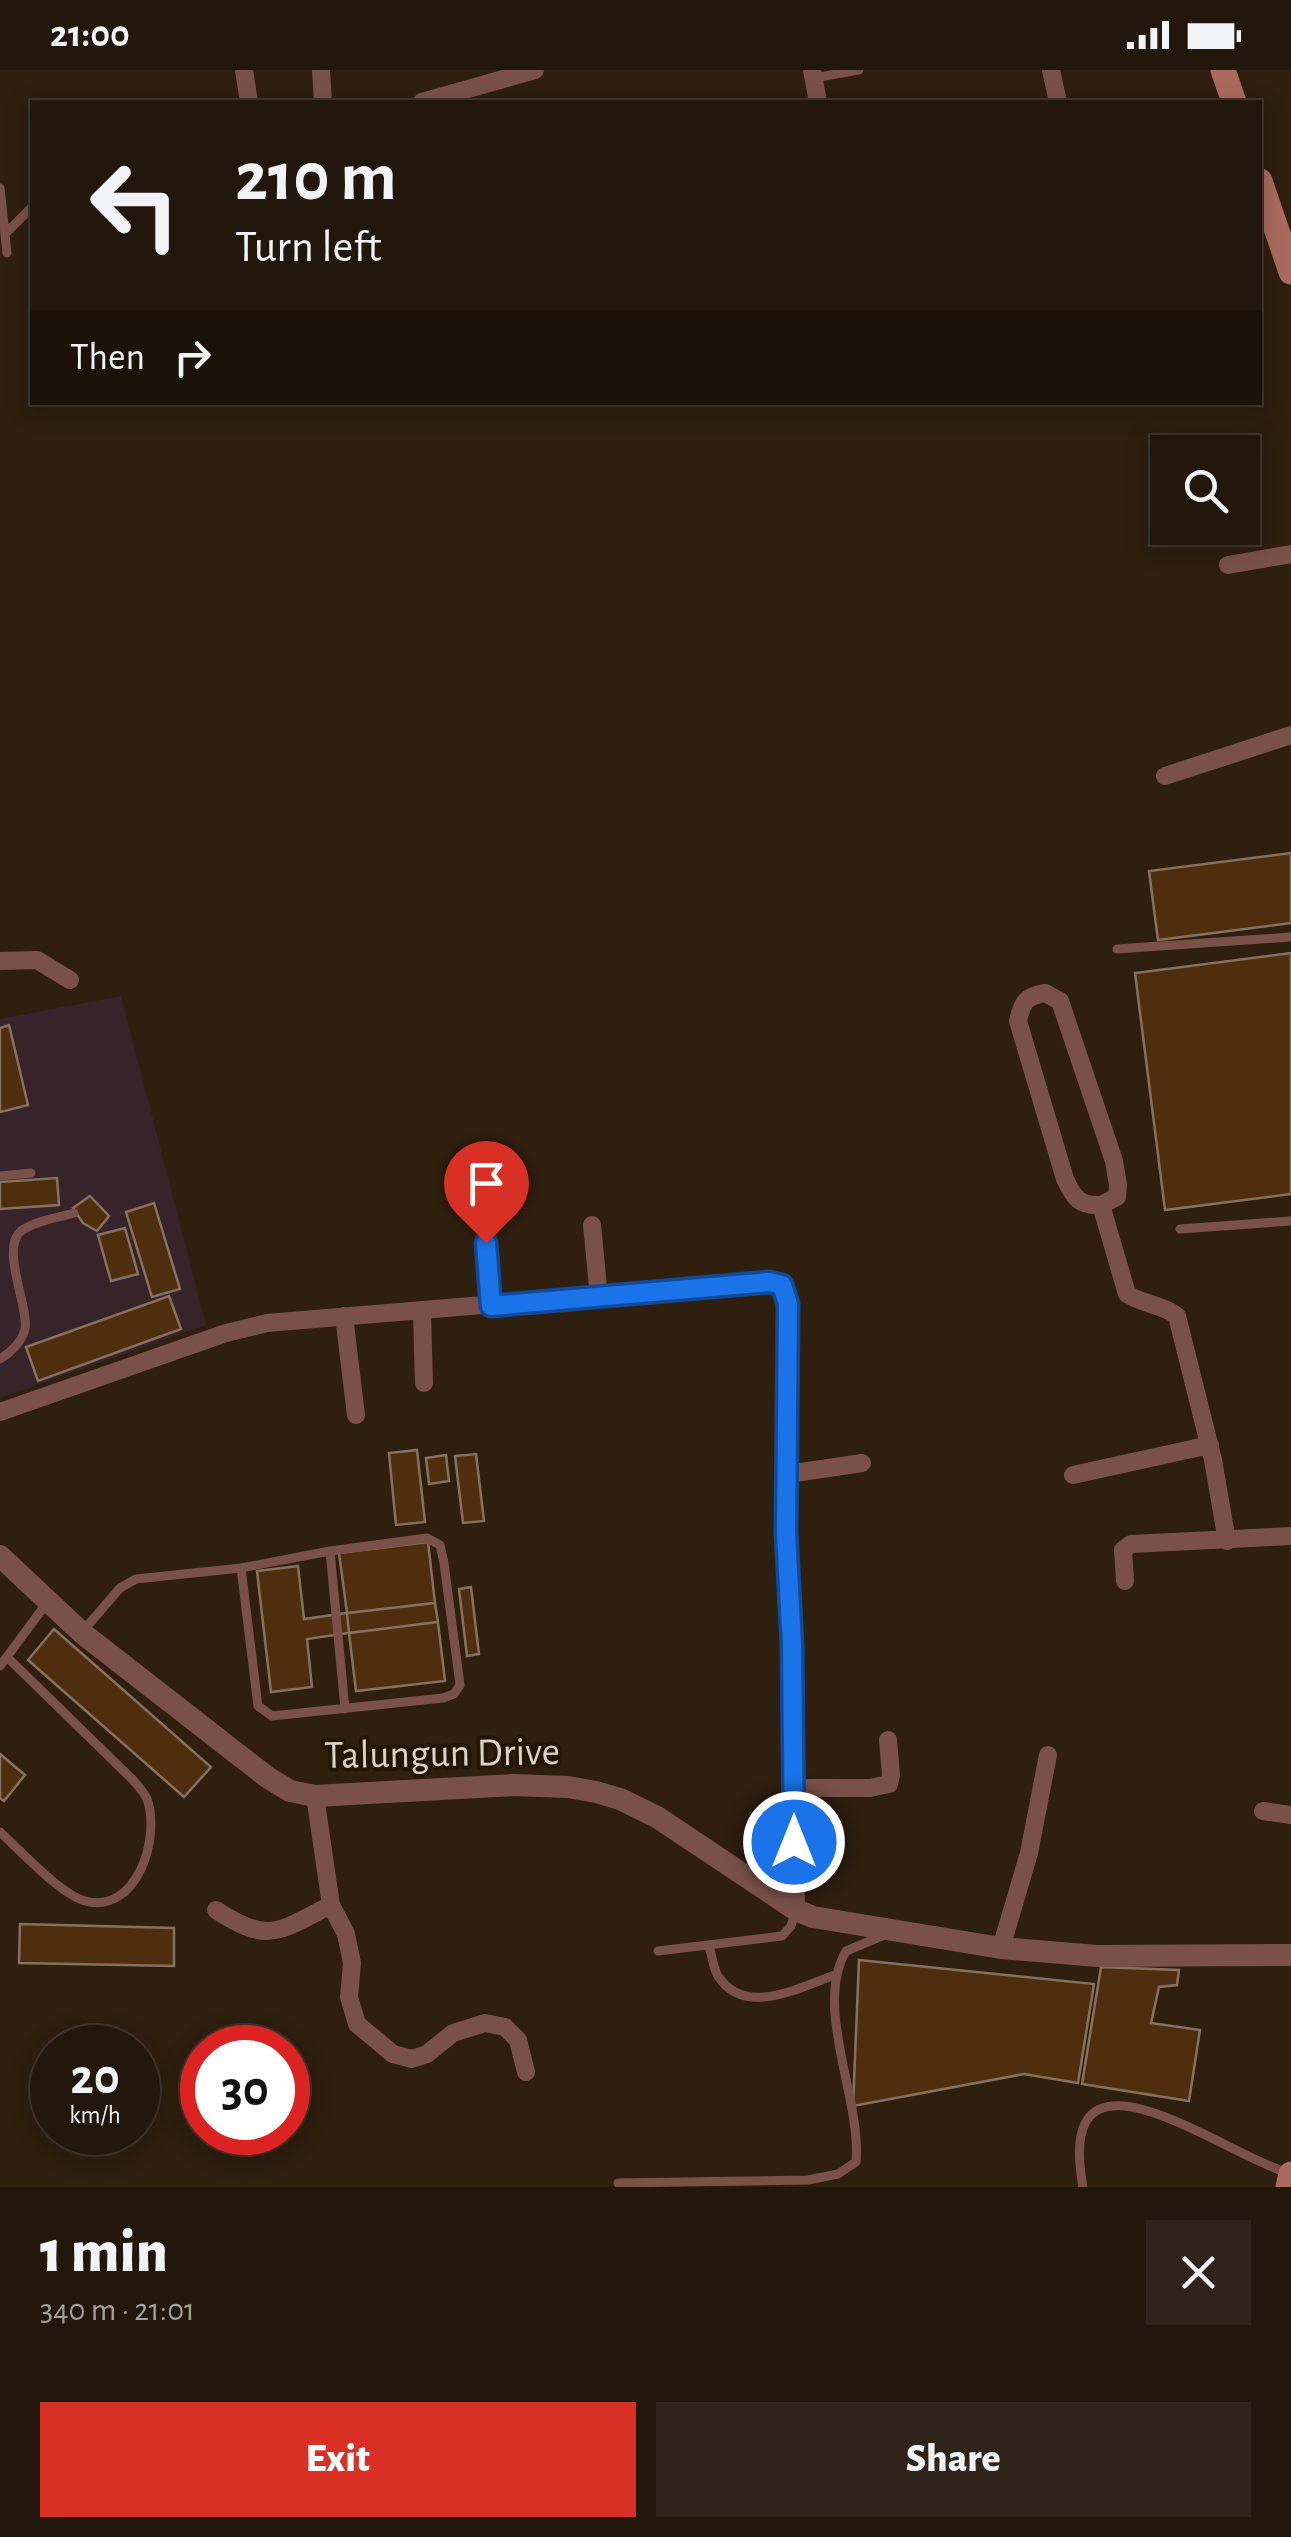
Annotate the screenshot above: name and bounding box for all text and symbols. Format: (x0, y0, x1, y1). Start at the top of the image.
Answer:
text: 21:00 (50, 16, 130, 54)
icon: left (70, 140, 200, 270)
text: 210 m (235, 143, 397, 213)
text: Turn left (235, 225, 382, 270)
icon: right (165, 330, 220, 385)
text: Then (70, 339, 145, 377)
map controls (1150, 435, 1260, 545)
button: search (1150, 435, 1260, 545)
pin (444, 1141, 529, 1244)
icon: arrive (459, 1156, 514, 1211)
street label: Talungun Drive (324, 1732, 560, 1776)
position arrow (742, 1790, 846, 1894)
speed limit sign: 30 (180, 2025, 310, 2155)
text: 20 (70, 2053, 120, 2103)
text: km/h (69, 2103, 121, 2128)
button: close (1146, 2220, 1251, 2325)
text: 1 min (40, 2223, 168, 2283)
text: 340 m · 21:01 (40, 2294, 195, 2326)
button: Exit (40, 2402, 636, 2517)
button: Share (656, 2402, 1251, 2517)

